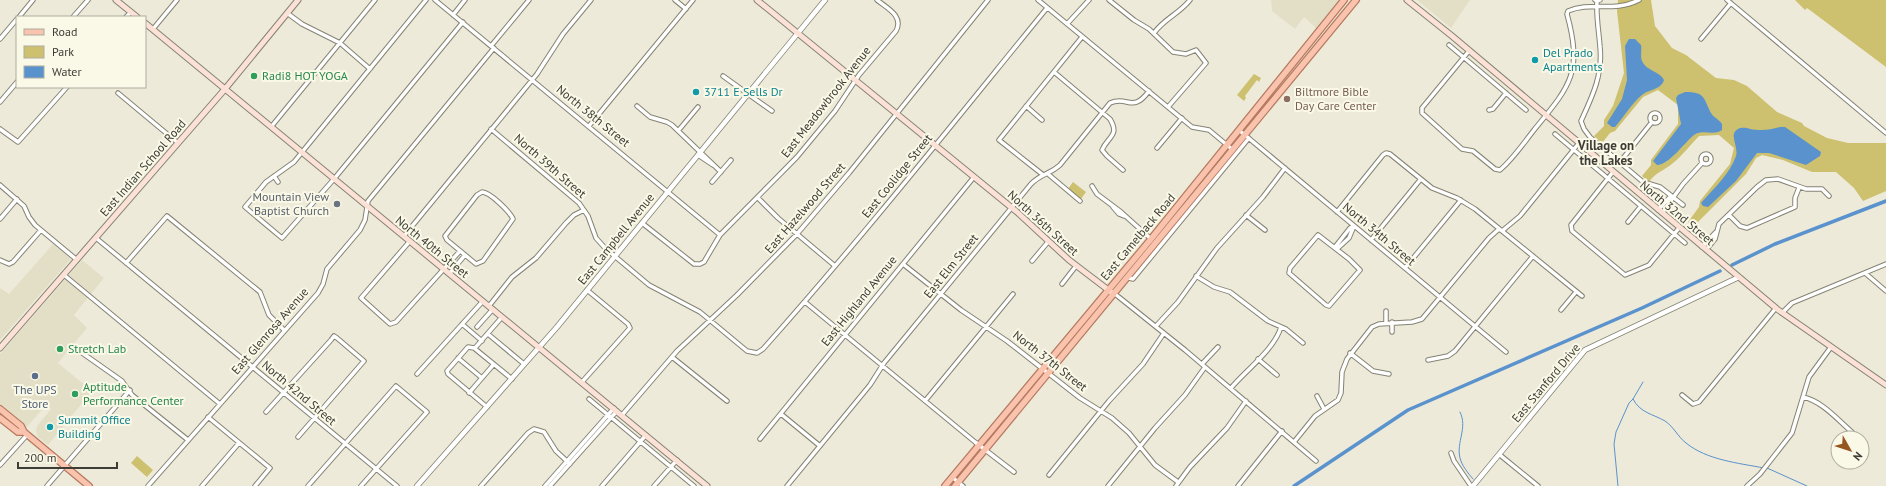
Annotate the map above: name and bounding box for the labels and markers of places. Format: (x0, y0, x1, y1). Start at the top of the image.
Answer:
place label: Del Prado Apartments (1543, 45, 1603, 74)
marker: Del Prado Apartments (1530, 55, 1540, 65)
place label: Radi8 HOT YOGA (262, 68, 348, 83)
marker: Radi8 HOT YOGA (249, 71, 259, 81)
place label: 3711 E Sells Dr (704, 84, 783, 99)
place label: Biltmore Bible Day Care Center (1295, 84, 1376, 113)
marker: 3711 E Sells Dr (691, 87, 701, 97)
marker: Biltmore Bible Day Care Center (1282, 94, 1292, 104)
place label: Mountain View Baptist Church (253, 189, 329, 218)
marker: Mountain View Baptist Church (332, 199, 342, 209)
place label: Stretch Lab (68, 341, 126, 356)
marker: Stretch Lab (55, 344, 65, 354)
marker: The UPS Store (30, 371, 40, 381)
place label: Aptitude Performance Center (83, 379, 184, 408)
place label: The UPS Store (13, 382, 57, 411)
marker: Aptitude Performance Center (70, 389, 80, 399)
place label: Summit Office Building (58, 412, 131, 441)
marker: Summit Office Building (45, 422, 55, 432)

